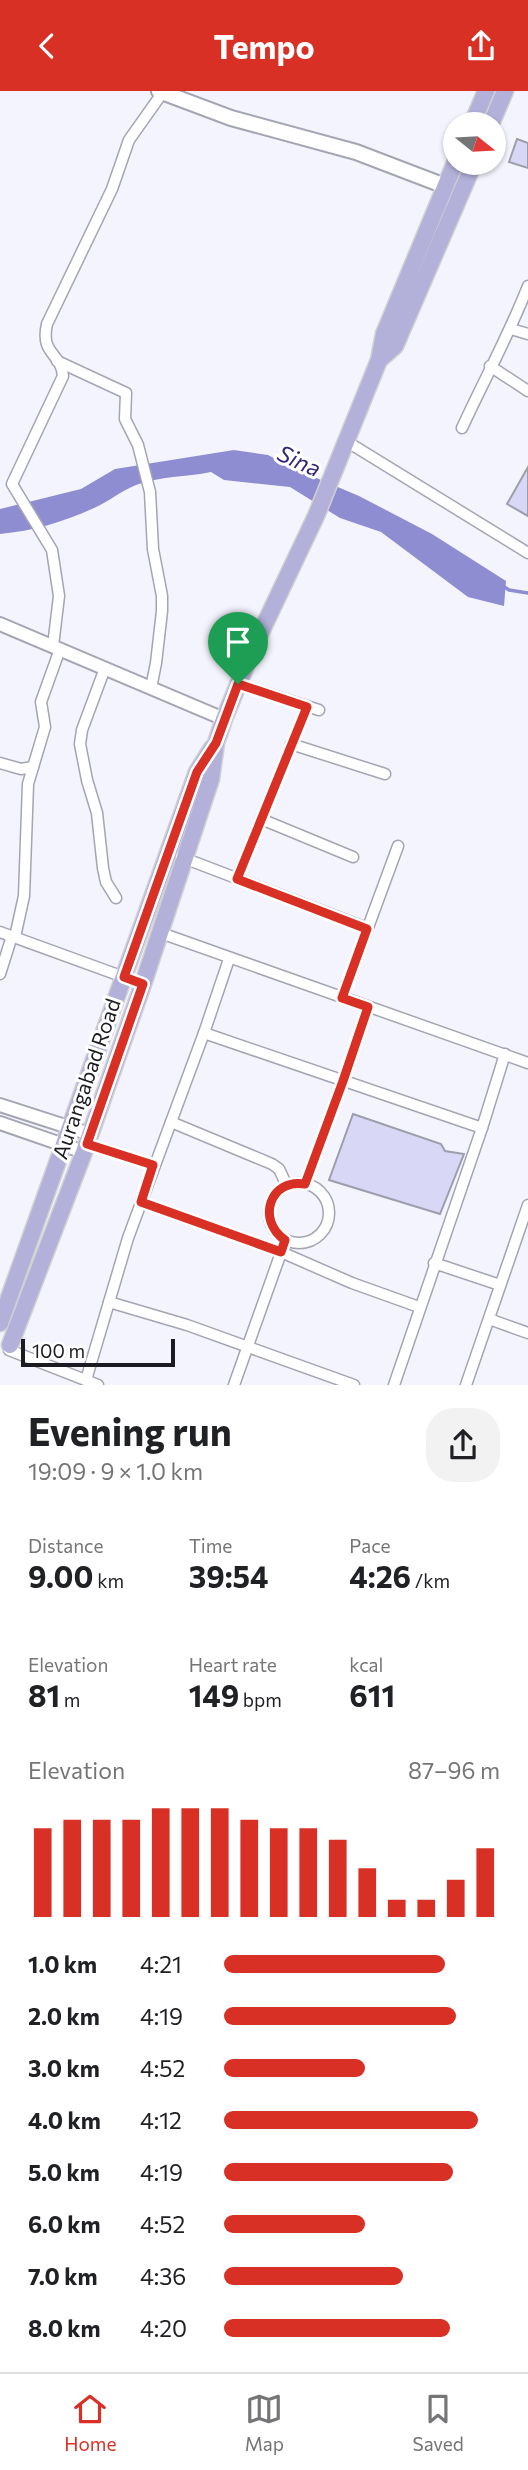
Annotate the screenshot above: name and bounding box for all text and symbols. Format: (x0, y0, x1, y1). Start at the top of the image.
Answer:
text: Tempo (213, 26, 315, 66)
icon: back (28, 27, 66, 65)
icon: share (462, 27, 500, 65)
north arrow (443, 112, 506, 175)
map controls (443, 112, 506, 175)
water label: Sina (273, 438, 325, 482)
pin (208, 612, 268, 684)
icon: arrive (219, 623, 257, 661)
street label: Aurangabad Road (46, 995, 125, 1162)
scale bar (21, 1336, 175, 1368)
text: 100 m (32, 1339, 85, 1362)
text: Evening run (28, 1407, 232, 1454)
button: share (426, 1408, 500, 1482)
text: 19:09 · 9 × 1.0 km (28, 1457, 203, 1485)
text: Distance (28, 1534, 104, 1557)
text: Time (189, 1534, 232, 1557)
text: Pace (349, 1534, 391, 1557)
text: 9.00 (28, 1557, 94, 1594)
text: 39:54 (189, 1557, 268, 1594)
text: 4:26 (349, 1557, 411, 1594)
text: km (94, 1569, 124, 1592)
text: /km (411, 1569, 450, 1592)
text: Elevation (28, 1653, 108, 1676)
text: Heart rate (189, 1653, 277, 1676)
text: kcal (349, 1653, 383, 1676)
text: 81 (28, 1676, 60, 1713)
text: 149 (189, 1676, 239, 1713)
text: 611 (349, 1676, 395, 1713)
text: m (60, 1688, 80, 1711)
text: bpm (239, 1688, 282, 1711)
text: Elevation (28, 1756, 125, 1784)
text: 87–96 m (408, 1756, 500, 1784)
text: 1.0 km (28, 1950, 97, 1978)
text: 4:21 (140, 1950, 182, 1978)
text: 2.0 km (28, 2002, 100, 2030)
text: 4:19 (140, 2002, 183, 2030)
text: 3.0 km (28, 2054, 100, 2082)
text: 4:52 (140, 2054, 185, 2082)
text: 4.0 km (28, 2106, 101, 2134)
text: 4:12 (140, 2106, 182, 2134)
text: 5.0 km (28, 2158, 100, 2186)
text: 4:19 (140, 2158, 183, 2186)
text: 6.0 km (28, 2210, 101, 2238)
text: 4:52 (140, 2210, 185, 2238)
text: 7.0 km (28, 2262, 98, 2290)
text: 4:36 (140, 2262, 186, 2290)
text: 8.0 km (28, 2314, 101, 2342)
text: 4:20 (140, 2314, 187, 2342)
tab: Home (64, 2390, 116, 2455)
tab: Map (245, 2390, 284, 2455)
tab: Saved (412, 2390, 464, 2455)

